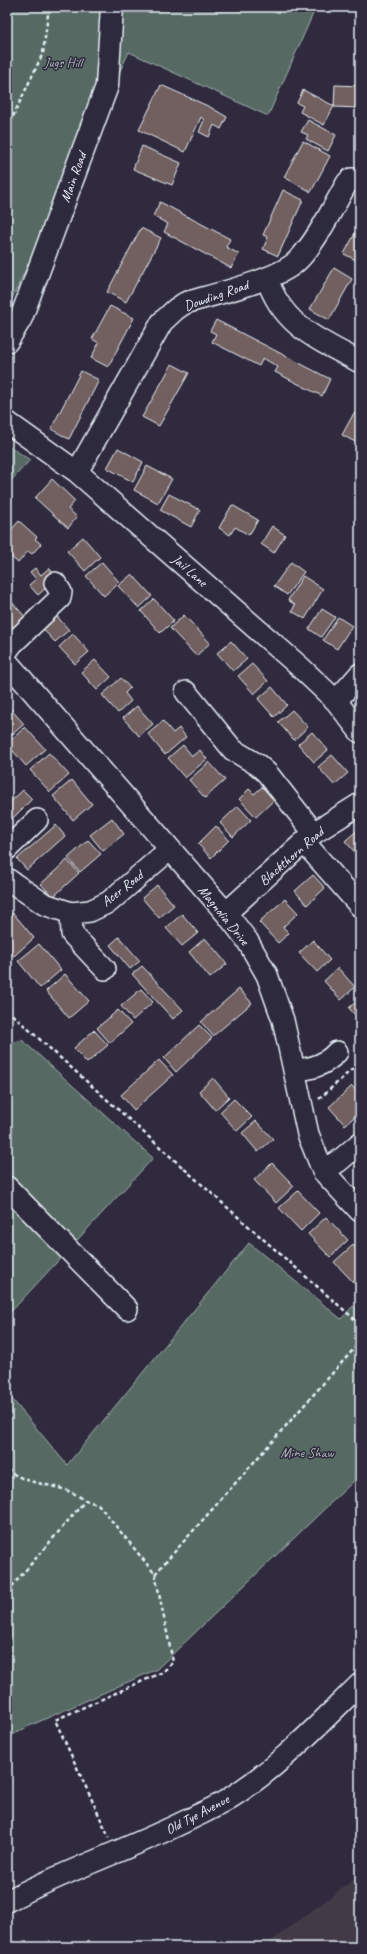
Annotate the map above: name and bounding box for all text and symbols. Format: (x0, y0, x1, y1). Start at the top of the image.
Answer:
park label: Jugs Hill (43, 54, 84, 71)
street label: Main Road (57, 147, 91, 205)
street label: Dowding Road (182, 276, 253, 314)
street label: Jail Lane (168, 550, 212, 591)
street label: Blackthorn Road (255, 822, 329, 889)
street label: Acer Road (98, 865, 149, 910)
street label: Magnolia Drive (194, 882, 254, 950)
park label: Mine Shaw (280, 1444, 335, 1461)
street label: Old Tye Avenue (163, 1790, 233, 1838)

